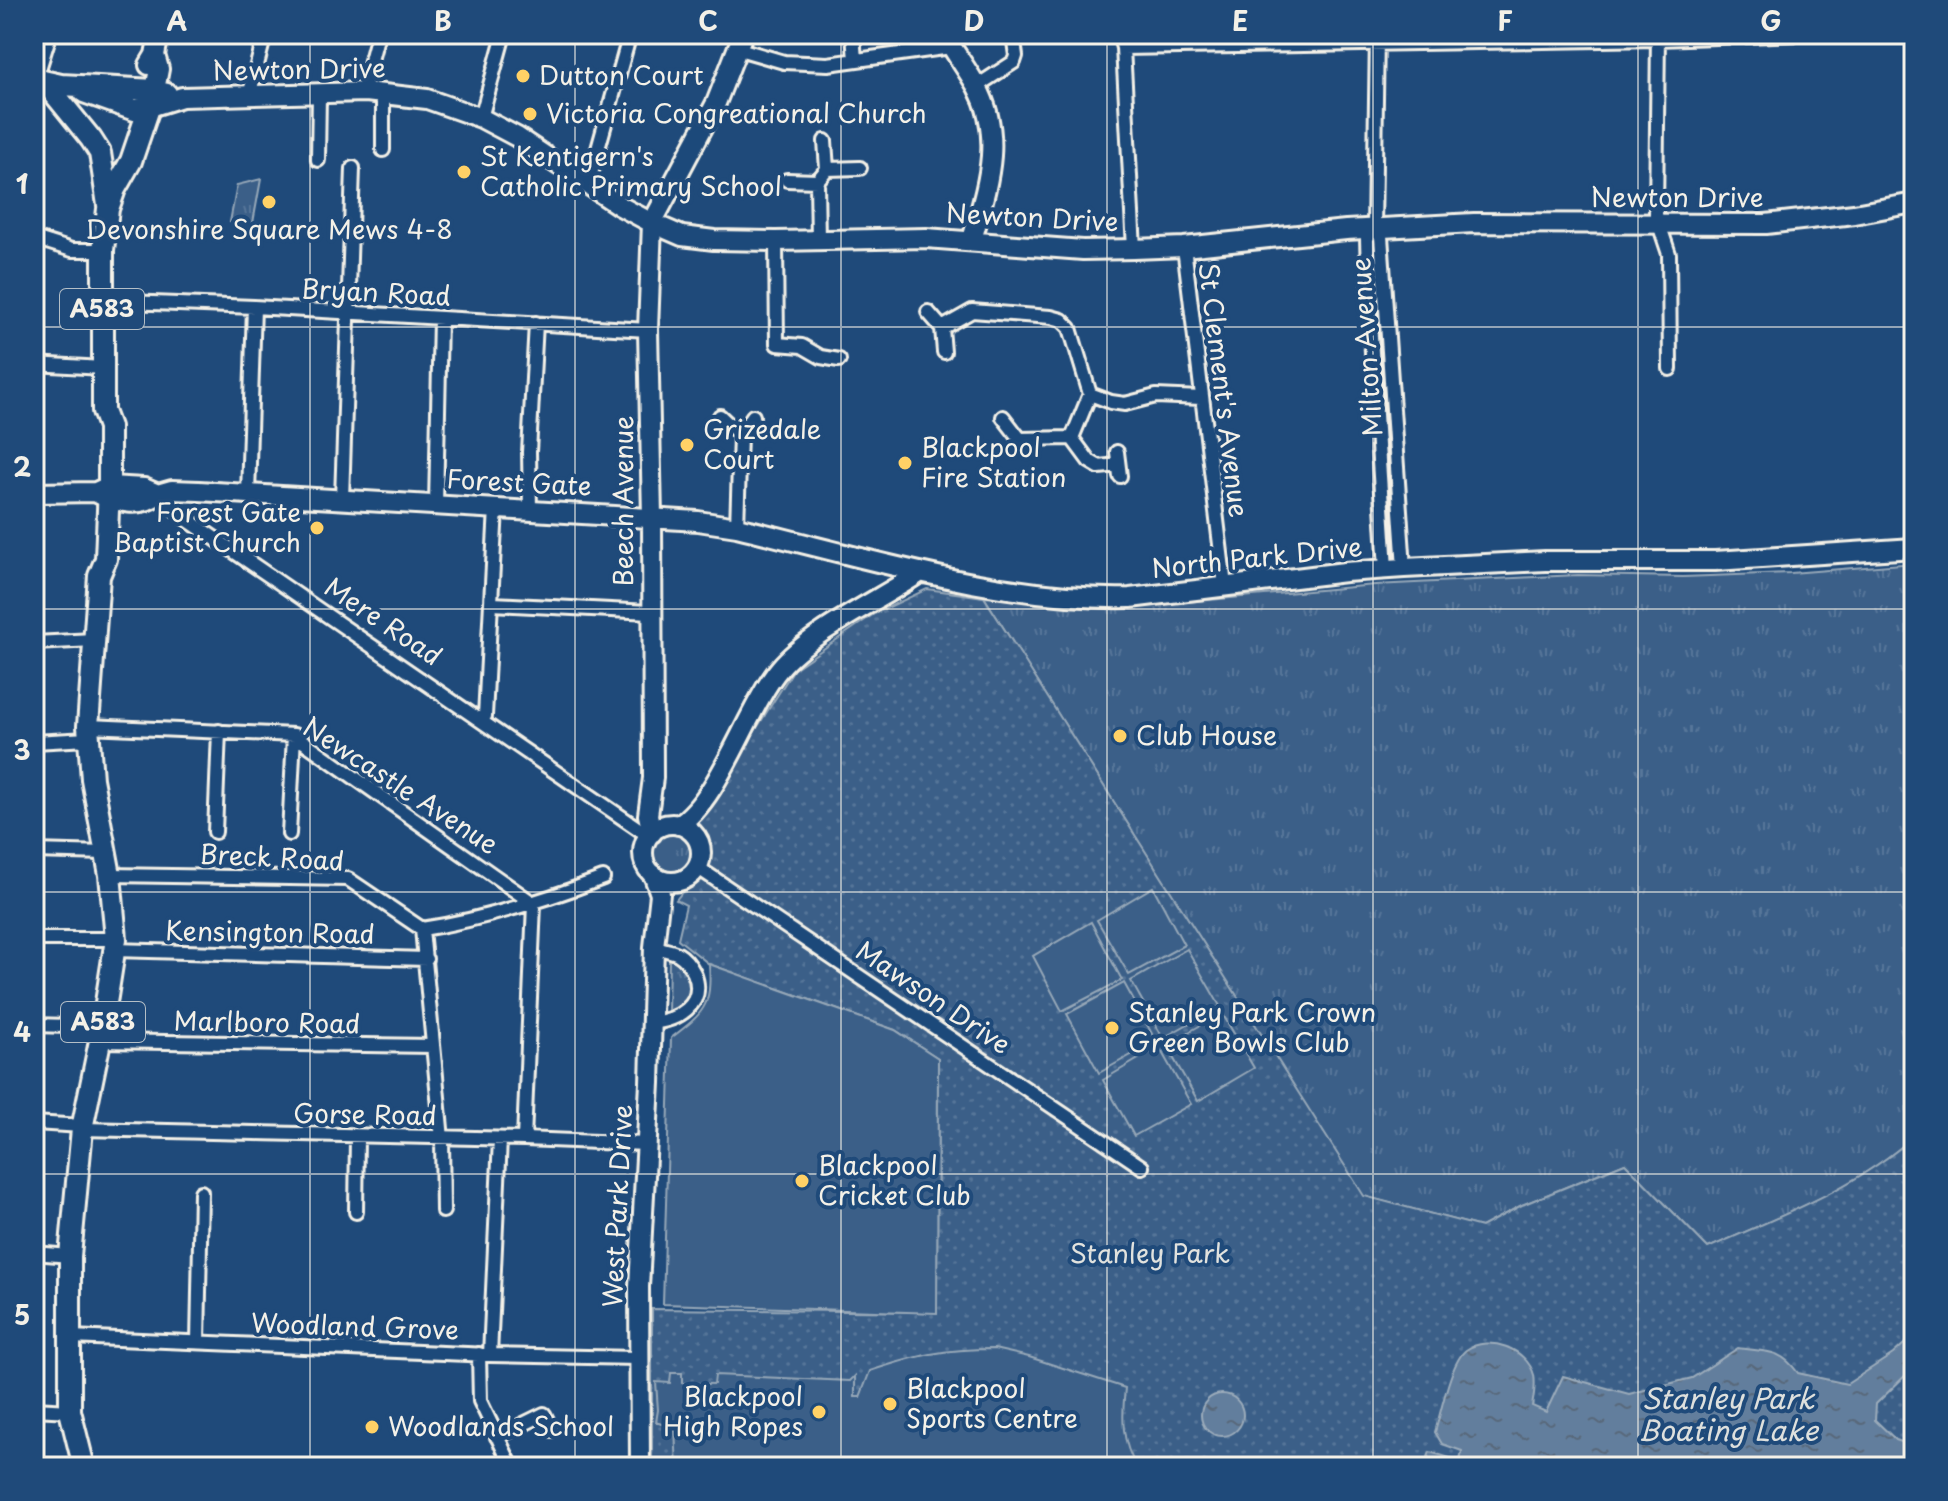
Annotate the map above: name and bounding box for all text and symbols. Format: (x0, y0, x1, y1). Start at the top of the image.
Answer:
text: A (167, 1, 187, 40)
text: B (434, 1, 452, 40)
text: C (698, 1, 718, 40)
text: D (964, 1, 984, 40)
text: E (1232, 1, 1248, 40)
text: F (1497, 1, 1513, 40)
text: G (1760, 1, 1782, 40)
street label: Newton Drive (212, 47, 386, 90)
place label: Dutton Court (539, 55, 704, 94)
marker: Dutton Court (514, 67, 532, 85)
place label: Victoria Congreational Church (546, 93, 927, 132)
marker: Victoria Congreational Church (521, 105, 539, 123)
place label: St Kentigern's Catholic Primary School (480, 136, 782, 205)
marker: St Kentigern's Catholic Primary School (455, 163, 473, 181)
text: 1 (16, 164, 28, 203)
street label: Newton Drive (1590, 177, 1764, 216)
street label: Newton Drive (945, 192, 1120, 241)
marker: Devonshire Square Mews 4-8 (260, 193, 278, 211)
place label: Devonshire Square Mews 4-8 (85, 209, 453, 248)
street label: Milton Avenue (1340, 256, 1391, 438)
street label: St Clement's Avenue (1190, 260, 1259, 519)
street label: Bryan Road (300, 268, 452, 315)
road number: A583 (60, 289, 144, 329)
place label: Grizedale Court (703, 409, 821, 478)
street label: Beech Avenue (603, 416, 642, 586)
place label: Blackpool Fire Station (921, 427, 1066, 496)
marker: Grizedale Court (678, 436, 696, 454)
text: 2 (13, 447, 31, 486)
marker: Blackpool Fire Station (896, 454, 914, 472)
street label: Forest Gate (446, 458, 593, 505)
place label: Forest Gate Baptist Church (113, 492, 301, 561)
marker: Forest Gate Baptist Church (308, 519, 326, 537)
street label: North Park Drive (1150, 526, 1364, 587)
street label: Mere Road (317, 567, 450, 674)
street label: Newcastle Avenue (295, 707, 506, 863)
place label: Club House (1136, 715, 1277, 754)
marker: Club House (1111, 727, 1129, 745)
text: 3 (13, 730, 31, 769)
street label: Breck Road (199, 833, 345, 880)
street label: Kensington Road (165, 910, 375, 953)
street label: Mawson Drive (849, 931, 1019, 1063)
place label: Stanley Park Crown Green Bowls Club (1128, 992, 1376, 1061)
street label: Marlboro Road (173, 1000, 361, 1043)
road number: A583 (61, 1002, 145, 1042)
text: 4 (13, 1012, 31, 1051)
marker: Stanley Park Crown Green Bowls Club (1103, 1019, 1121, 1037)
street label: Gorse Road (293, 1093, 437, 1134)
street label: West Park Drive (592, 1103, 641, 1308)
place label: Blackpool Cricket Club (818, 1145, 971, 1214)
marker: Blackpool Cricket Club (793, 1172, 811, 1190)
park label: Stanley Park (1070, 1233, 1230, 1272)
text: 5 (14, 1295, 30, 1334)
street label: Woodland Grove (251, 1302, 460, 1349)
place label: Blackpool Sports Centre (906, 1368, 1078, 1437)
place label: Blackpool High Ropes (663, 1376, 803, 1445)
water label: Stanley Park Boating Lake (1638, 1376, 1820, 1451)
marker: Blackpool Sports Centre (881, 1395, 899, 1413)
marker: Blackpool High Ropes (810, 1403, 828, 1421)
place label: Woodlands School (388, 1406, 614, 1445)
marker: Woodlands School (363, 1418, 381, 1436)

